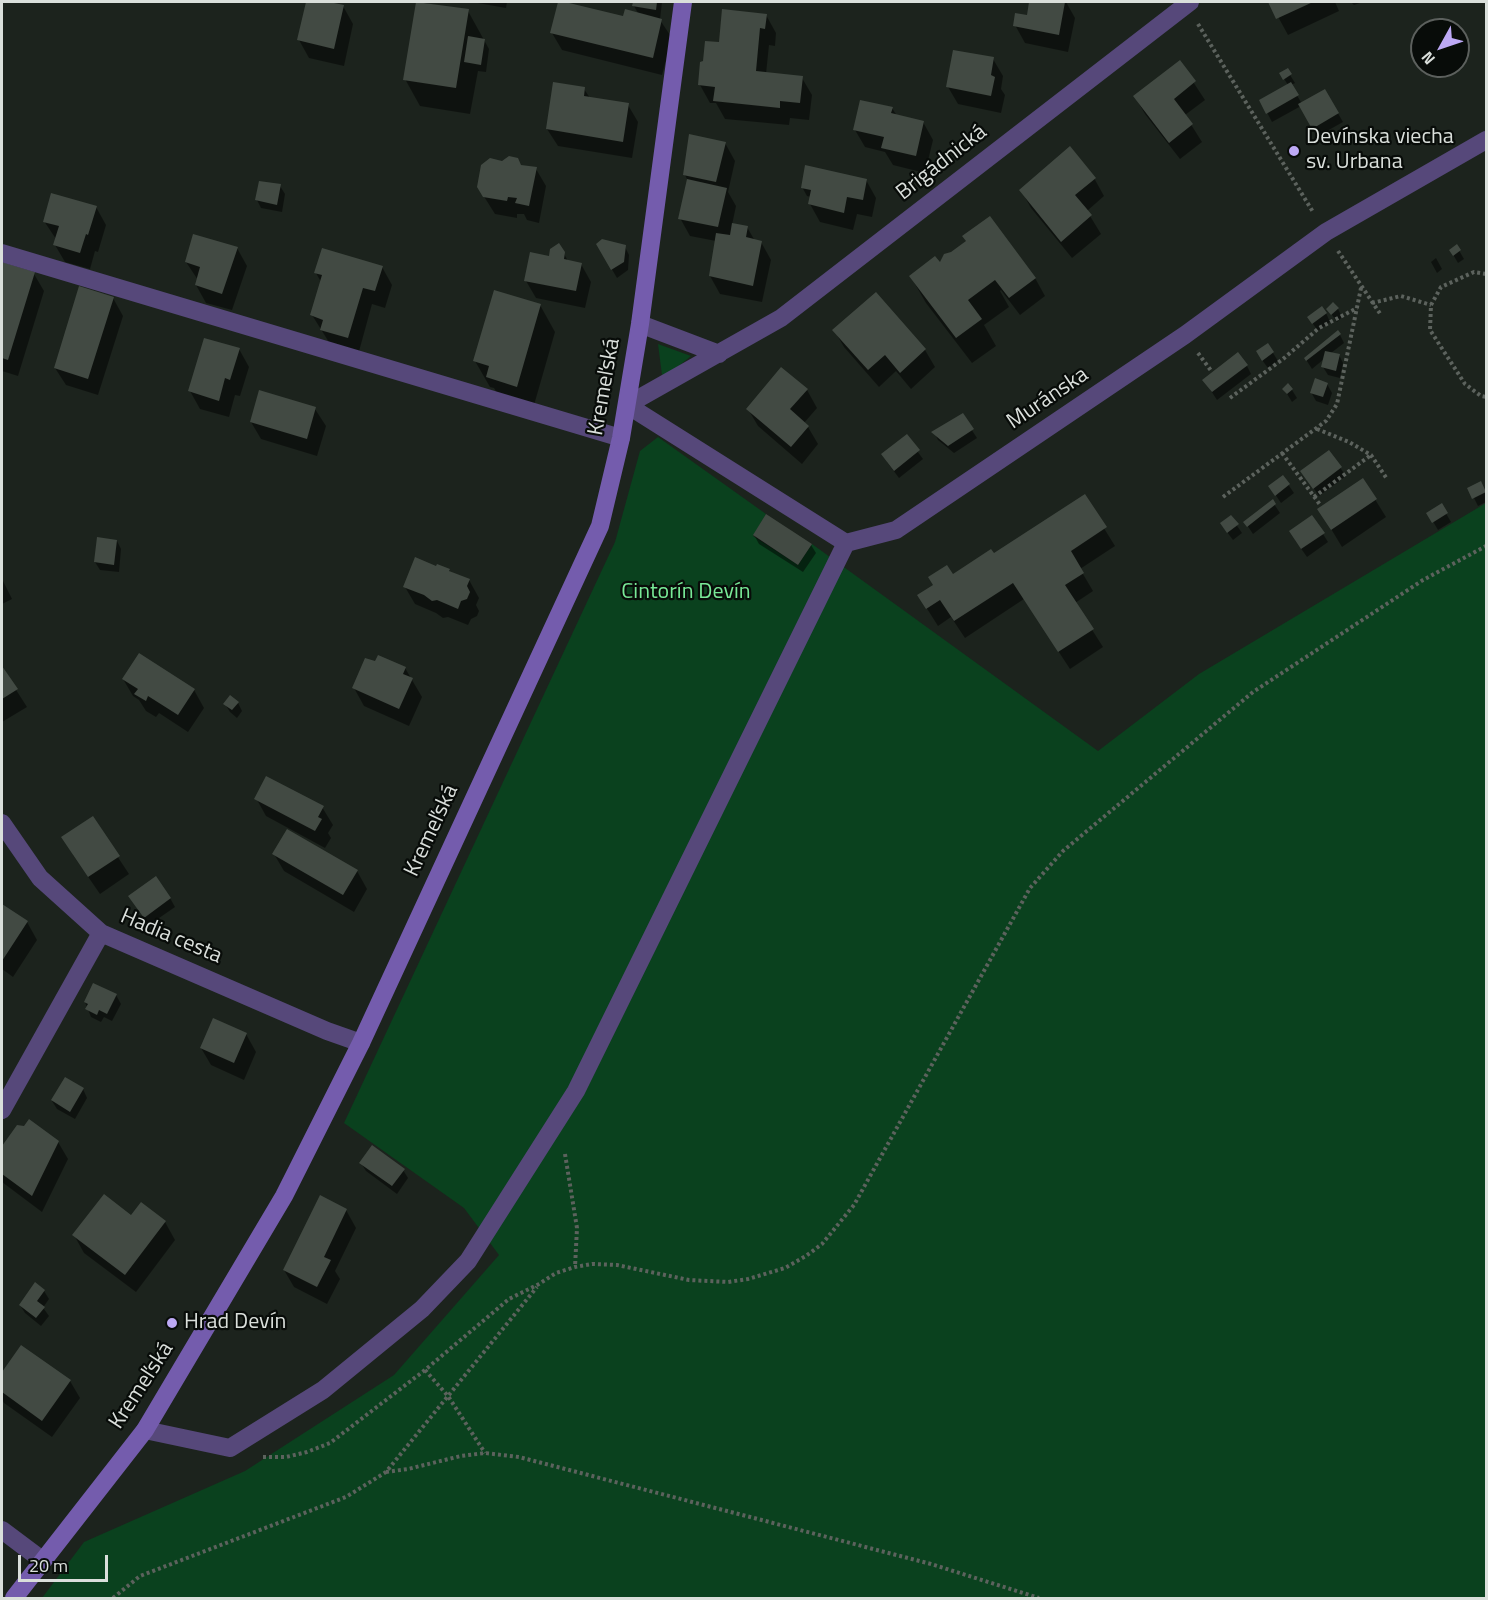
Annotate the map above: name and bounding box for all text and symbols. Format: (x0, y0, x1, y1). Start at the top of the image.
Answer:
north arrow (1410, 18, 1470, 78)
text: N (1415, 46, 1441, 70)
street label: Brigádnická (891, 119, 993, 207)
place label: Devínska viecha sv. Urbana (1306, 125, 1454, 176)
marker: Devínska viecha sv. Urbana (1287, 144, 1301, 158)
street label: Kremeľská (583, 336, 627, 438)
street label: Muránska (1002, 362, 1094, 436)
park label: Cintorín Devín (621, 580, 751, 606)
street label: Kremeľská (399, 781, 465, 881)
street label: Hadia cesta (116, 904, 226, 970)
place label: Hrad Devín (184, 1310, 286, 1336)
marker: Hrad Devín (165, 1316, 179, 1330)
street label: Kremeľská (104, 1338, 180, 1434)
scale bar (21, 1543, 111, 1581)
text: 20 m (29, 1552, 68, 1579)

